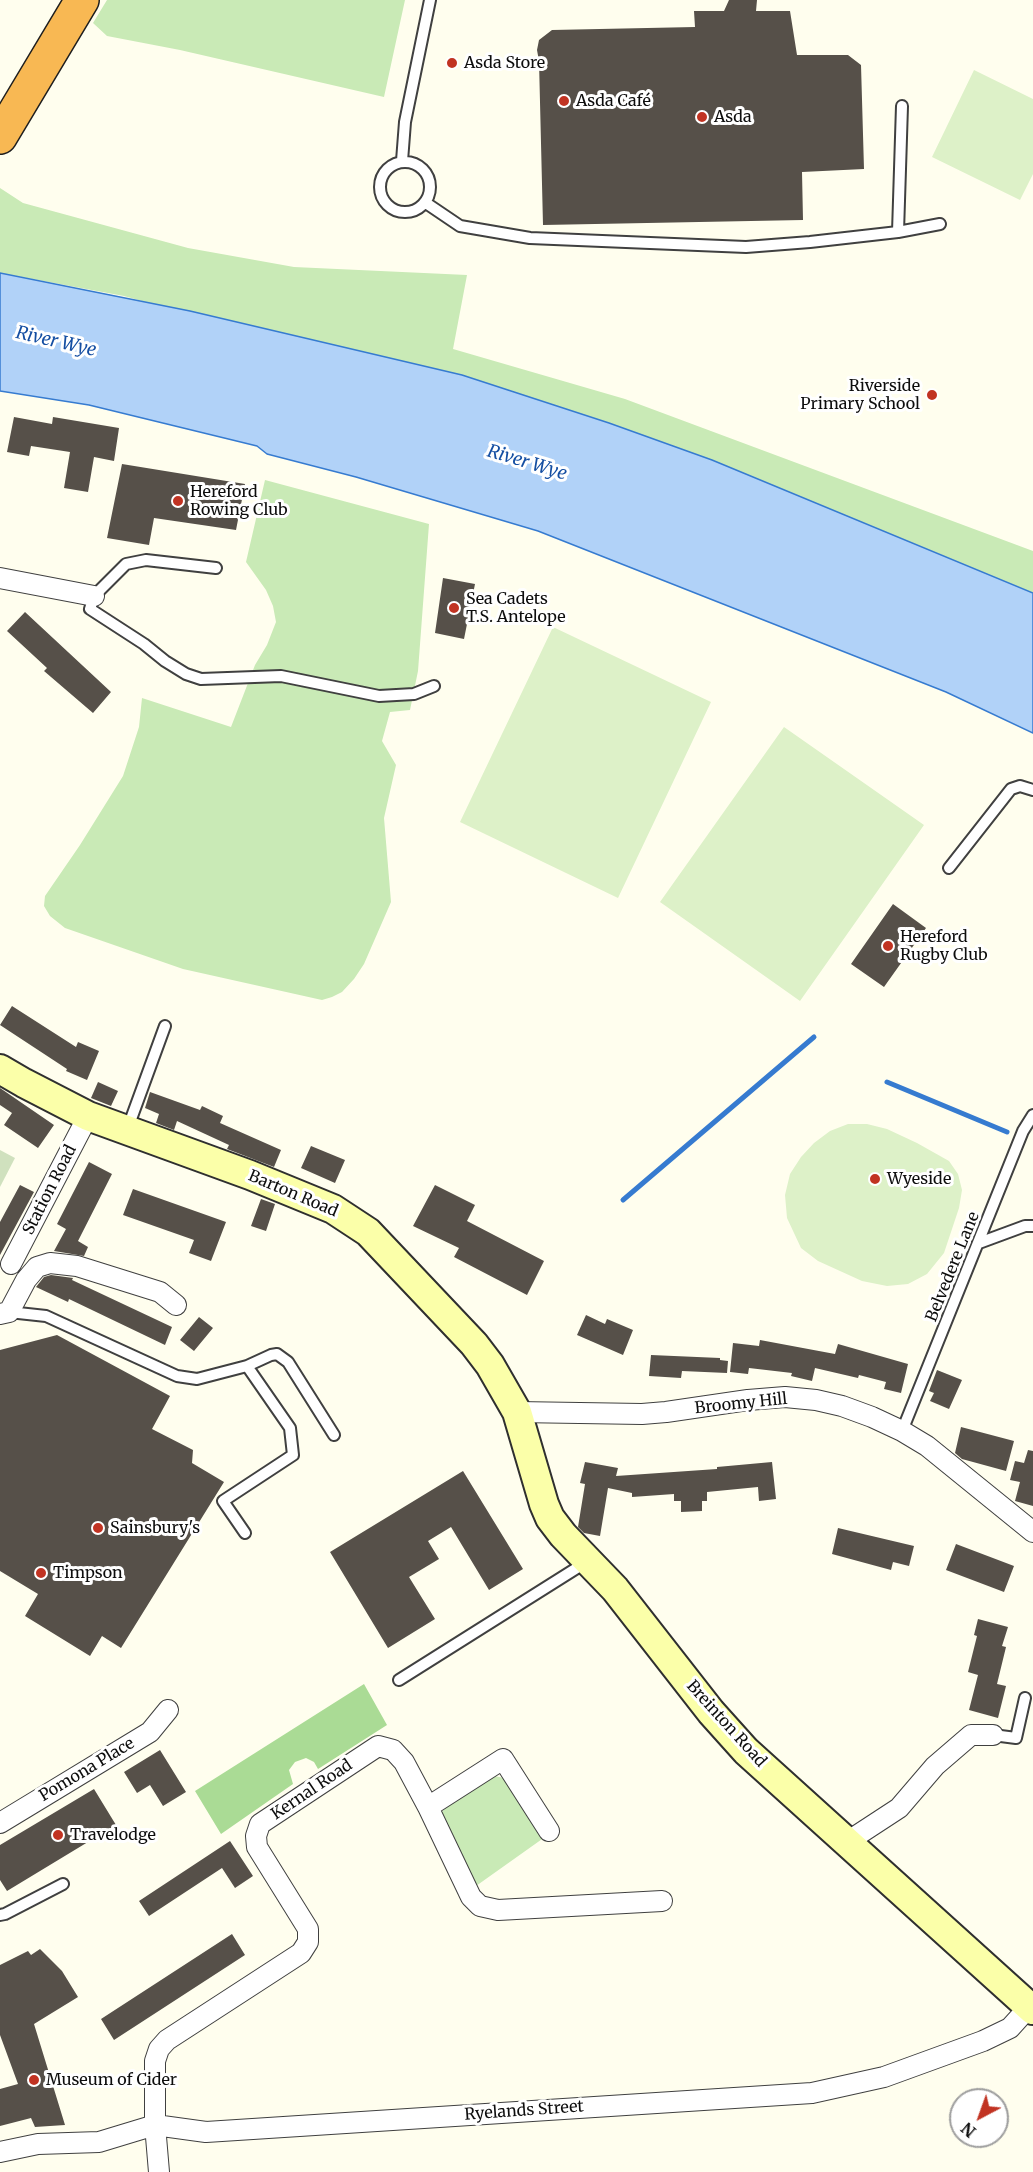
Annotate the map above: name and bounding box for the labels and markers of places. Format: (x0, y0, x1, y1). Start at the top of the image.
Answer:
place label: Asda Store (464, 53, 545, 73)
marker: Asda Store (445, 56, 459, 70)
place label: Asda Café (576, 91, 651, 111)
marker: Asda Café (557, 94, 571, 108)
place label: Asda (714, 107, 752, 127)
marker: Asda (695, 110, 709, 124)
place label: Riverside Primary School (800, 376, 920, 414)
marker: Riverside Primary School (925, 388, 939, 402)
place label: Hereford Rowing Club (190, 482, 288, 520)
marker: Hereford Rowing Club (171, 494, 185, 508)
place label: Sea Cadets T.S. Antelope (466, 589, 566, 627)
marker: Sea Cadets T.S. Antelope (447, 601, 461, 615)
place label: Hereford Rugby Club (900, 927, 987, 965)
marker: Hereford Rugby Club (881, 939, 895, 953)
place label: Wyeside (887, 1169, 951, 1189)
marker: Wyeside (868, 1172, 882, 1186)
place label: Sainsbury's (110, 1518, 200, 1538)
marker: Sainsbury's (91, 1521, 105, 1535)
place label: Timpson (53, 1563, 123, 1583)
marker: Timpson (34, 1566, 48, 1580)
place label: Travelodge (70, 1825, 156, 1845)
marker: Travelodge (51, 1828, 65, 1842)
place label: Museum of Cider (46, 2070, 177, 2090)
marker: Museum of Cider (27, 2073, 41, 2087)

